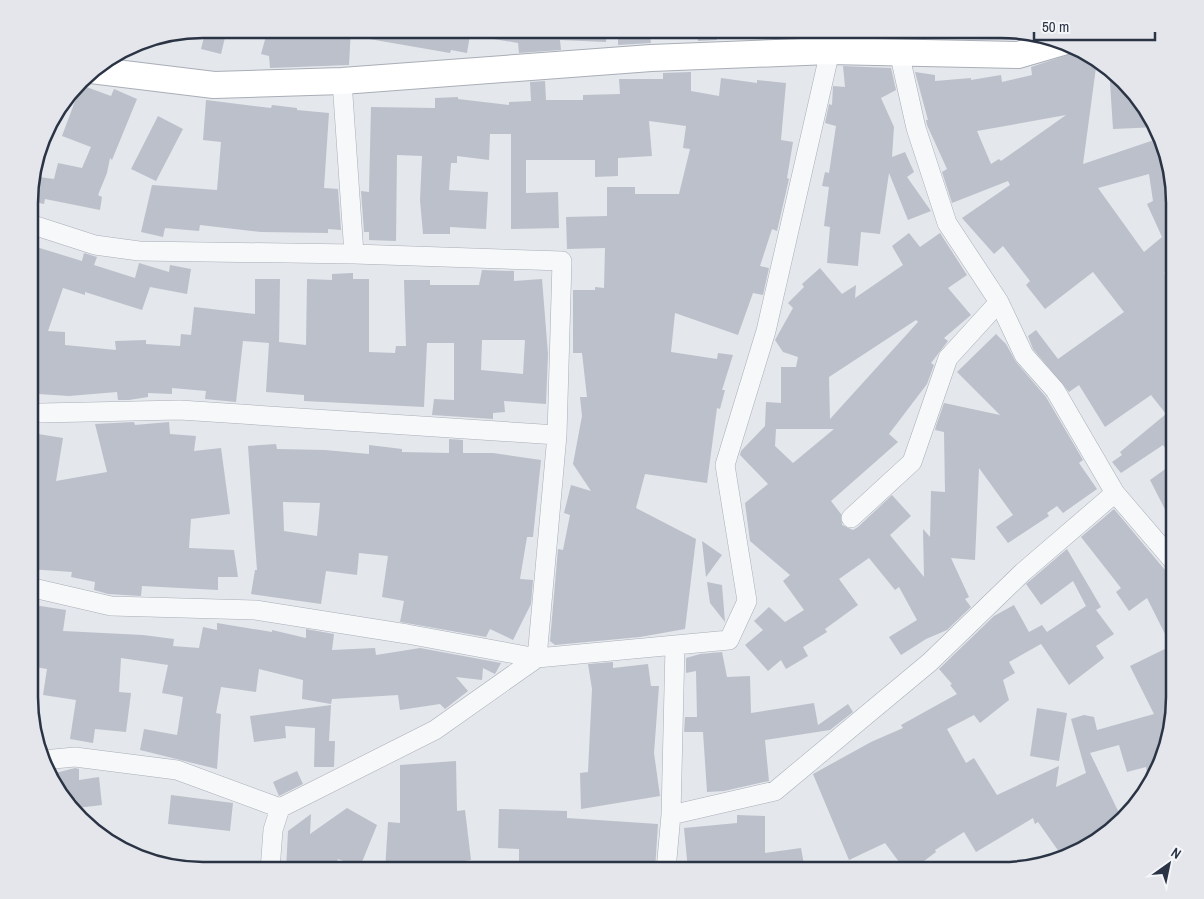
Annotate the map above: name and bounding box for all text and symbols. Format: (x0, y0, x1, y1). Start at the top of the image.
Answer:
scale bar (1034, 10, 1155, 42)
text: 50 m (1042, 16, 1069, 37)
north arrow (1144, 839, 1194, 889)
text: N (1168, 843, 1184, 863)

